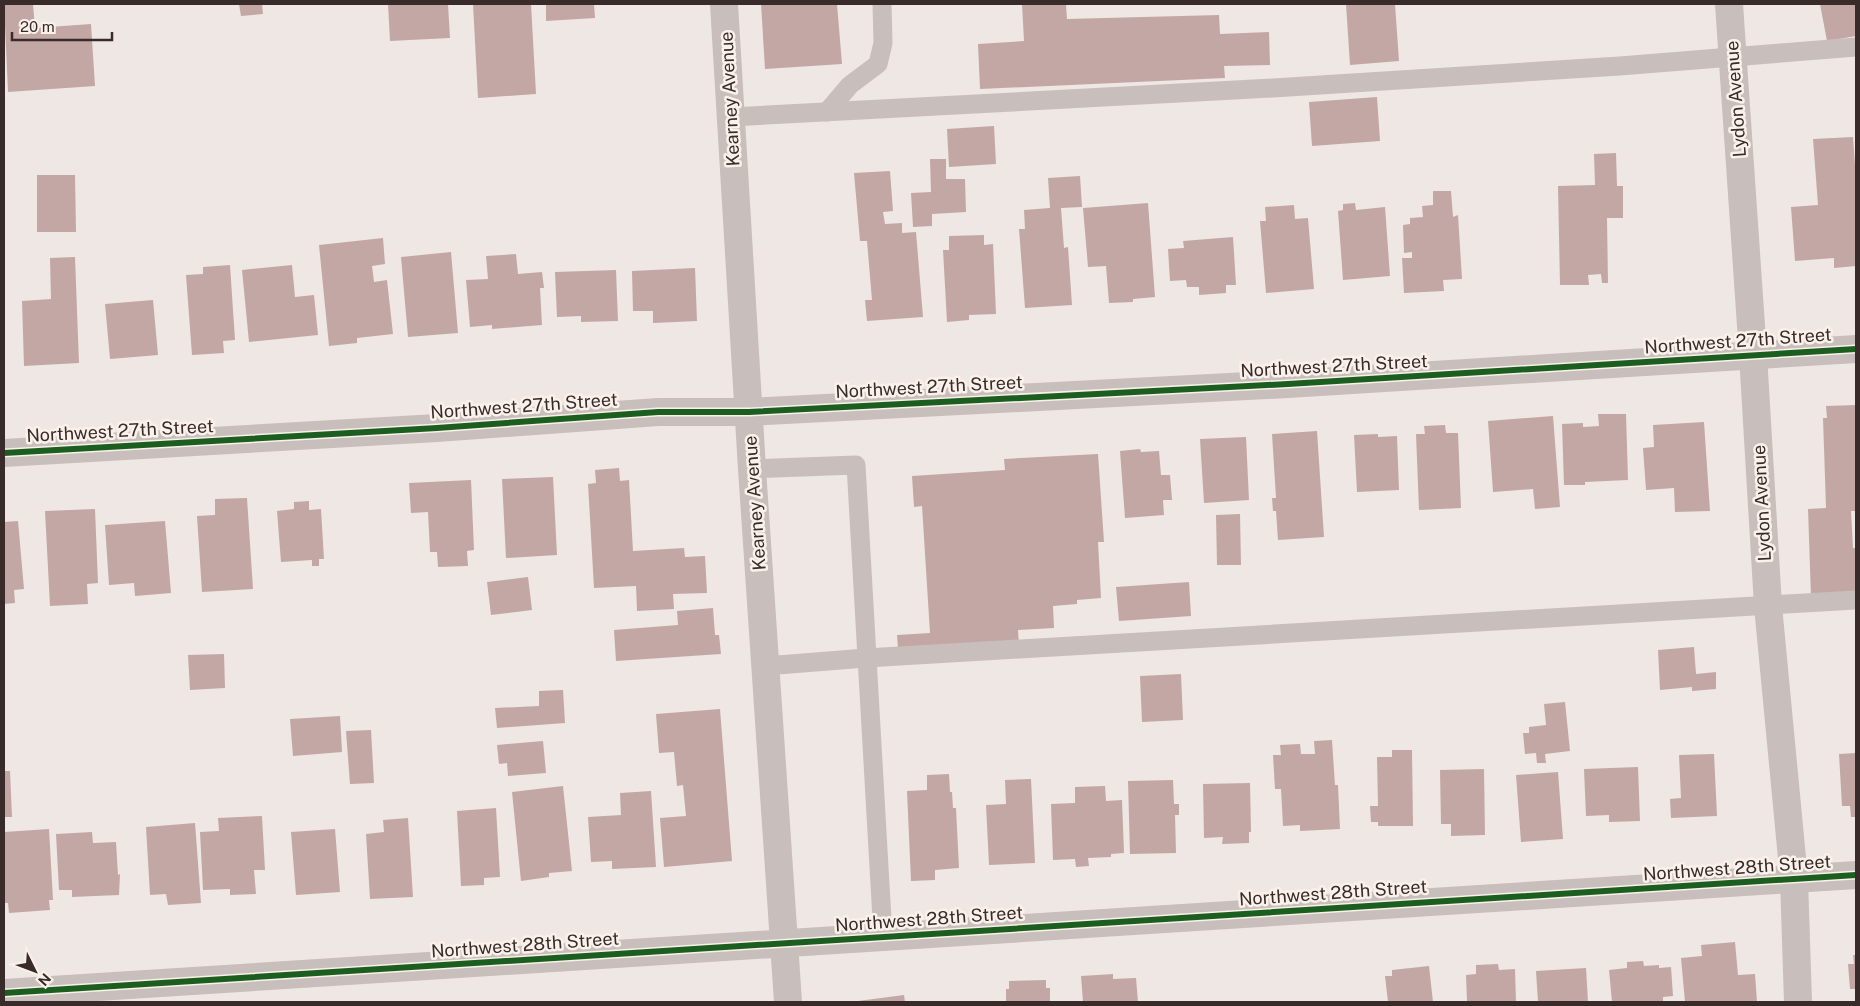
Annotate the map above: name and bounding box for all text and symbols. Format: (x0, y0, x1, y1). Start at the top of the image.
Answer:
scale bar (12, 10, 112, 42)
text: 20 m (20, 18, 55, 35)
street label: Kearney Avenue (715, 31, 744, 167)
street label: Lydon Avenue (1721, 40, 1750, 158)
street label: Northwest 27th Street (1644, 323, 1832, 358)
street label: Northwest 27th Street (1240, 350, 1428, 381)
street label: Northwest 27th Street (835, 371, 1023, 402)
street label: Northwest 27th Street (430, 388, 618, 423)
street label: Northwest 27th Street (26, 415, 214, 446)
street label: Kearney Avenue (739, 435, 770, 571)
street label: Lydon Avenue (1748, 444, 1775, 562)
street label: Northwest 28th Street (1642, 850, 1832, 885)
street label: Northwest 28th Street (1238, 875, 1428, 910)
street label: Northwest 28th Street (834, 901, 1024, 936)
street label: Northwest 28th Street (430, 927, 620, 962)
north arrow (10, 946, 60, 996)
text: N (35, 970, 54, 989)

